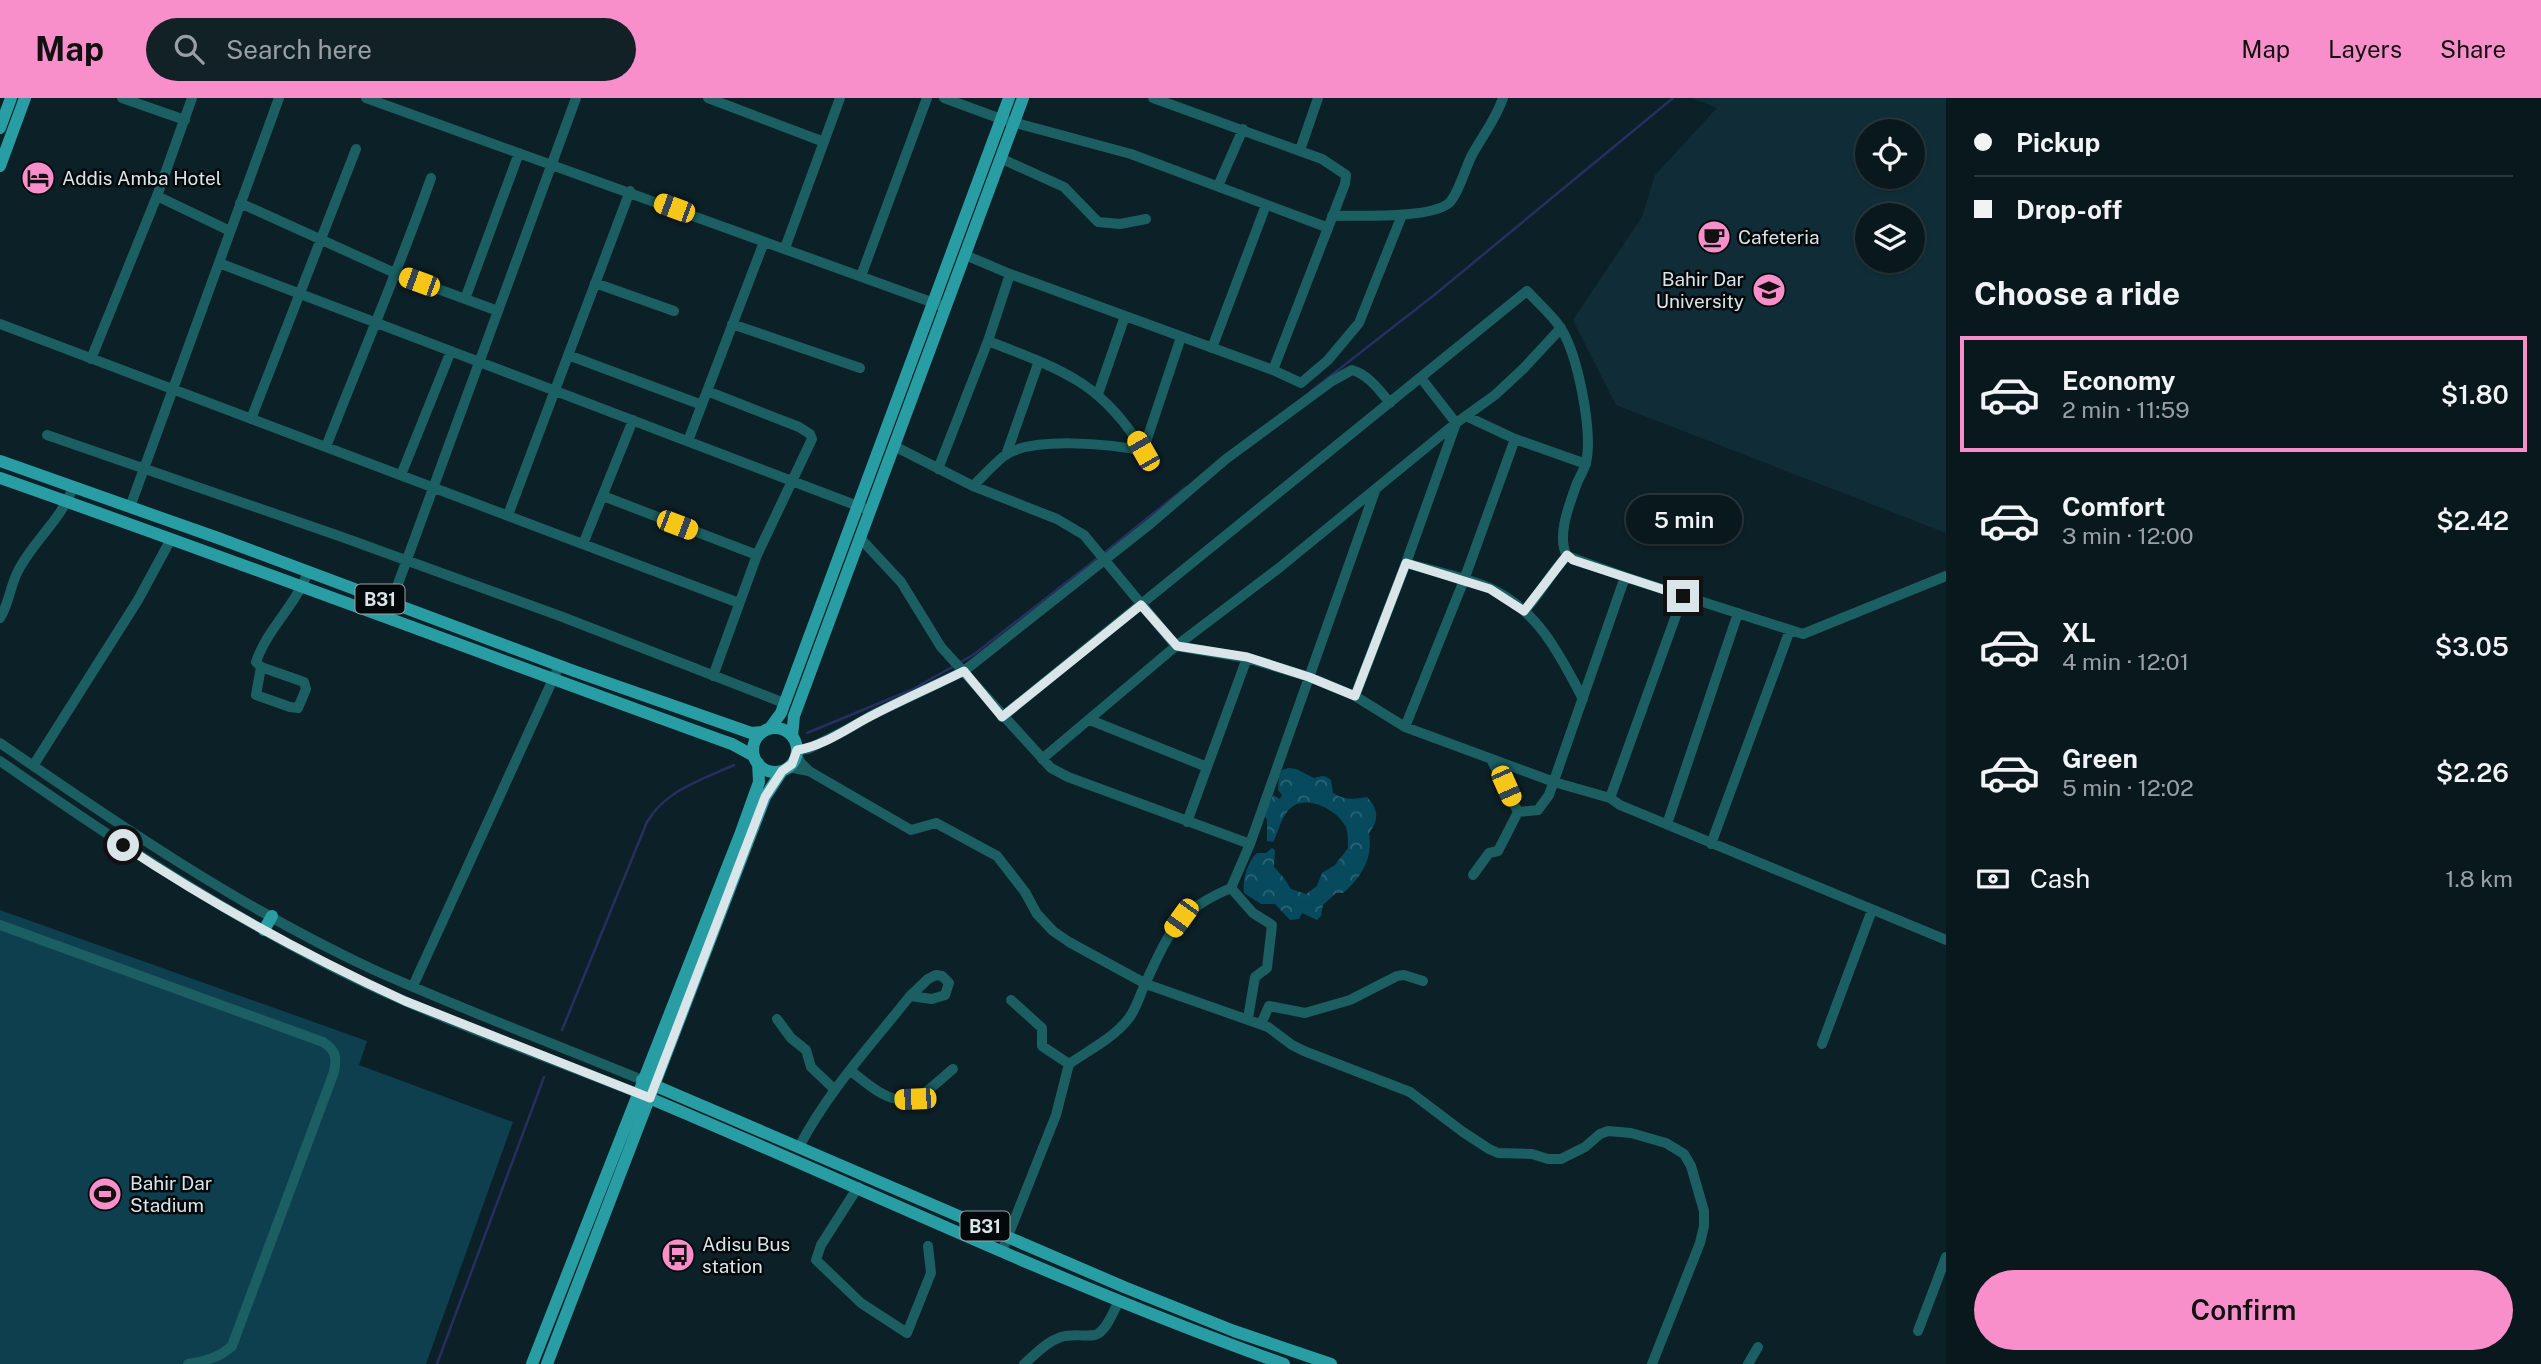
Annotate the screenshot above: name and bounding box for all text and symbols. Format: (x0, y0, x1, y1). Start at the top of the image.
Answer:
search box (146, 18, 636, 81)
text: Map (35, 30, 104, 68)
icon: search (170, 30, 208, 68)
text: Search here (226, 34, 372, 65)
text: Map (2241, 35, 2290, 63)
text: Layers (2328, 35, 2402, 63)
text: Share (2440, 35, 2506, 63)
map controls (1855, 119, 1925, 273)
button: locate (1855, 119, 1925, 189)
text: Pickup (2016, 127, 2100, 158)
hotel icon: Addis Amba Hotel (19, 159, 57, 197)
place label: Addis Amba Hotel (62, 167, 222, 189)
car (651, 191, 698, 225)
text: Drop-off (2016, 194, 2122, 225)
button: layers (1855, 203, 1925, 273)
cafe icon: Cafeteria (1695, 218, 1733, 256)
place label: Cafeteria (1738, 226, 1819, 248)
car (396, 265, 443, 299)
place label: Bahir Dar University (1656, 268, 1744, 312)
school or university icon: Bahir Dar University (1750, 271, 1788, 309)
text: Choose a ride (1974, 275, 2180, 312)
icon: car (1978, 363, 2041, 426)
text: Economy (2062, 365, 2175, 396)
text: $1.80 (2441, 379, 2509, 410)
text: 2 min · 11:59 (2062, 396, 2190, 423)
car (1124, 428, 1163, 474)
icon: car (1978, 489, 2041, 552)
text: Comfort (2062, 491, 2165, 522)
callout: 5 min (1625, 494, 1741, 544)
text: $2.42 (2436, 505, 2509, 536)
text: 5 min (1654, 506, 1714, 533)
car (654, 508, 701, 542)
text: 3 min · 12:00 (2062, 522, 2194, 549)
route end (1667, 580, 1699, 612)
road number: B31 (356, 584, 404, 614)
icon: car (1978, 615, 2041, 678)
text: XL (2062, 617, 2096, 648)
text: $3.05 (2435, 631, 2509, 662)
text: 4 min · 12:01 (2062, 648, 2189, 675)
icon: car (1978, 741, 2041, 804)
text: Green (2062, 743, 2138, 774)
text: $2.26 (2436, 757, 2509, 788)
car (1488, 763, 1525, 809)
text: 5 min · 12:02 (2062, 774, 2194, 801)
route start (107, 829, 139, 861)
icon: cash (1974, 860, 2012, 898)
text: Cash (2030, 863, 2090, 894)
text: 1.8 km (2445, 865, 2513, 892)
car (1161, 895, 1202, 941)
car (894, 1088, 937, 1110)
place label: Bahir Dar Stadium (130, 1172, 212, 1216)
sports icon: Bahir Dar Stadium (86, 1175, 124, 1213)
road number: B31 (960, 1212, 1010, 1240)
place label: Adisu Bus station (702, 1233, 790, 1277)
bus stop icon: Adisu Bus station (659, 1236, 697, 1274)
button: Confirm (1974, 1270, 2513, 1350)

